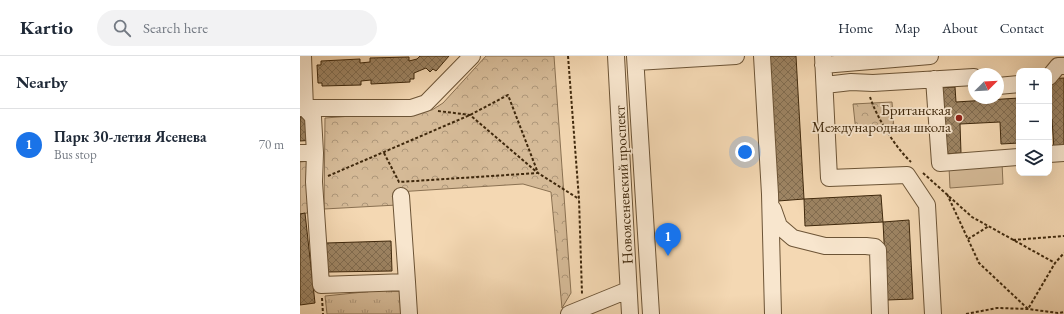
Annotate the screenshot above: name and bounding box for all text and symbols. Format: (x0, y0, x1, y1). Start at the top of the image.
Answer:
search box (97, 10, 377, 46)
text: Kartio (20, 15, 73, 40)
icon: search (111, 17, 133, 39)
text: Search here (143, 18, 208, 37)
text: Home (838, 19, 873, 37)
text: Map (895, 19, 920, 37)
text: About (942, 19, 978, 37)
text: Contact (1000, 19, 1044, 37)
north arrow (968, 68, 1004, 104)
map controls (1016, 68, 1052, 176)
button: + (1016, 68, 1052, 104)
text: Nearby (16, 71, 68, 93)
place label: Британская Международная школа (812, 100, 951, 136)
button: − (1016, 104, 1052, 140)
street label: Новоясеневский проспект (609, 105, 637, 265)
marker: Британская Международная школа (954, 113, 964, 123)
text: Парк 30-летия Ясенева (54, 127, 207, 146)
text: 1 (26, 136, 32, 153)
text: 70 m (259, 136, 284, 153)
button: layers (1016, 140, 1052, 176)
your location (735, 142, 755, 162)
text: Bus stop (54, 146, 97, 163)
pin: 1 (655, 223, 681, 256)

